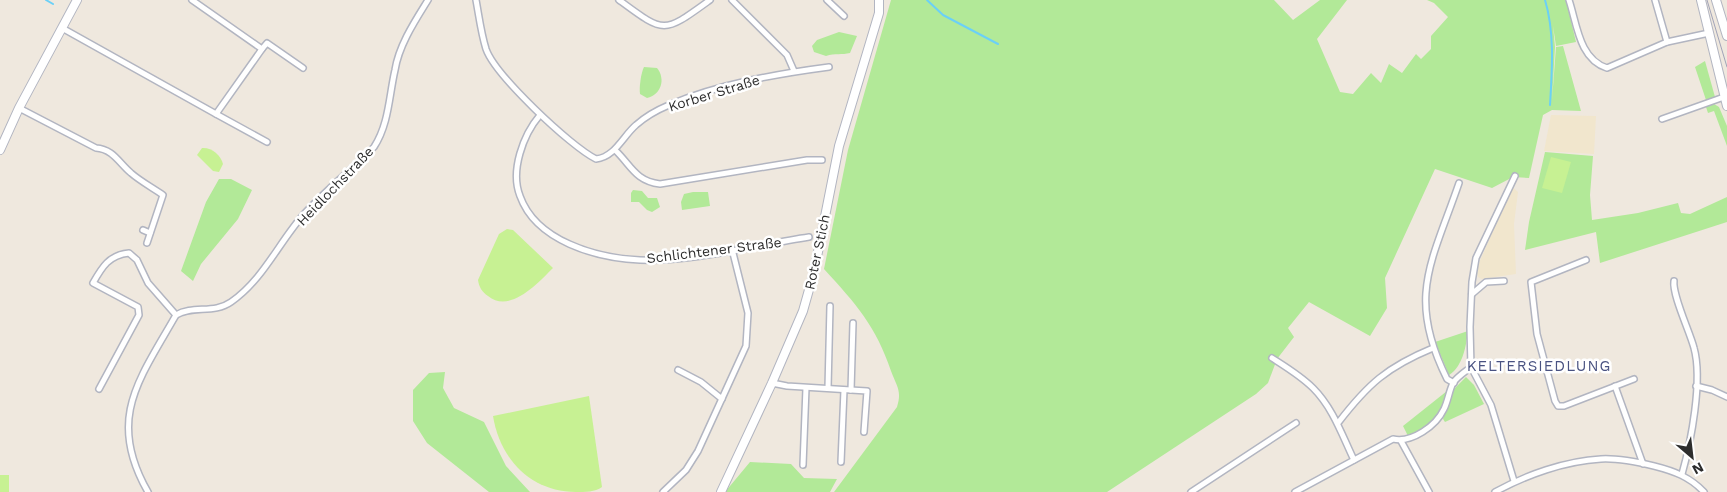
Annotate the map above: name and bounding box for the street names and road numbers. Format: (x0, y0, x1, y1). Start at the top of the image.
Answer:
street label: Korber Straße (666, 72, 762, 114)
street label: Heidlochstraße (293, 143, 377, 229)
street label: Roter Stich (801, 213, 833, 291)
street label: Schlichtener Straße (646, 234, 782, 266)

